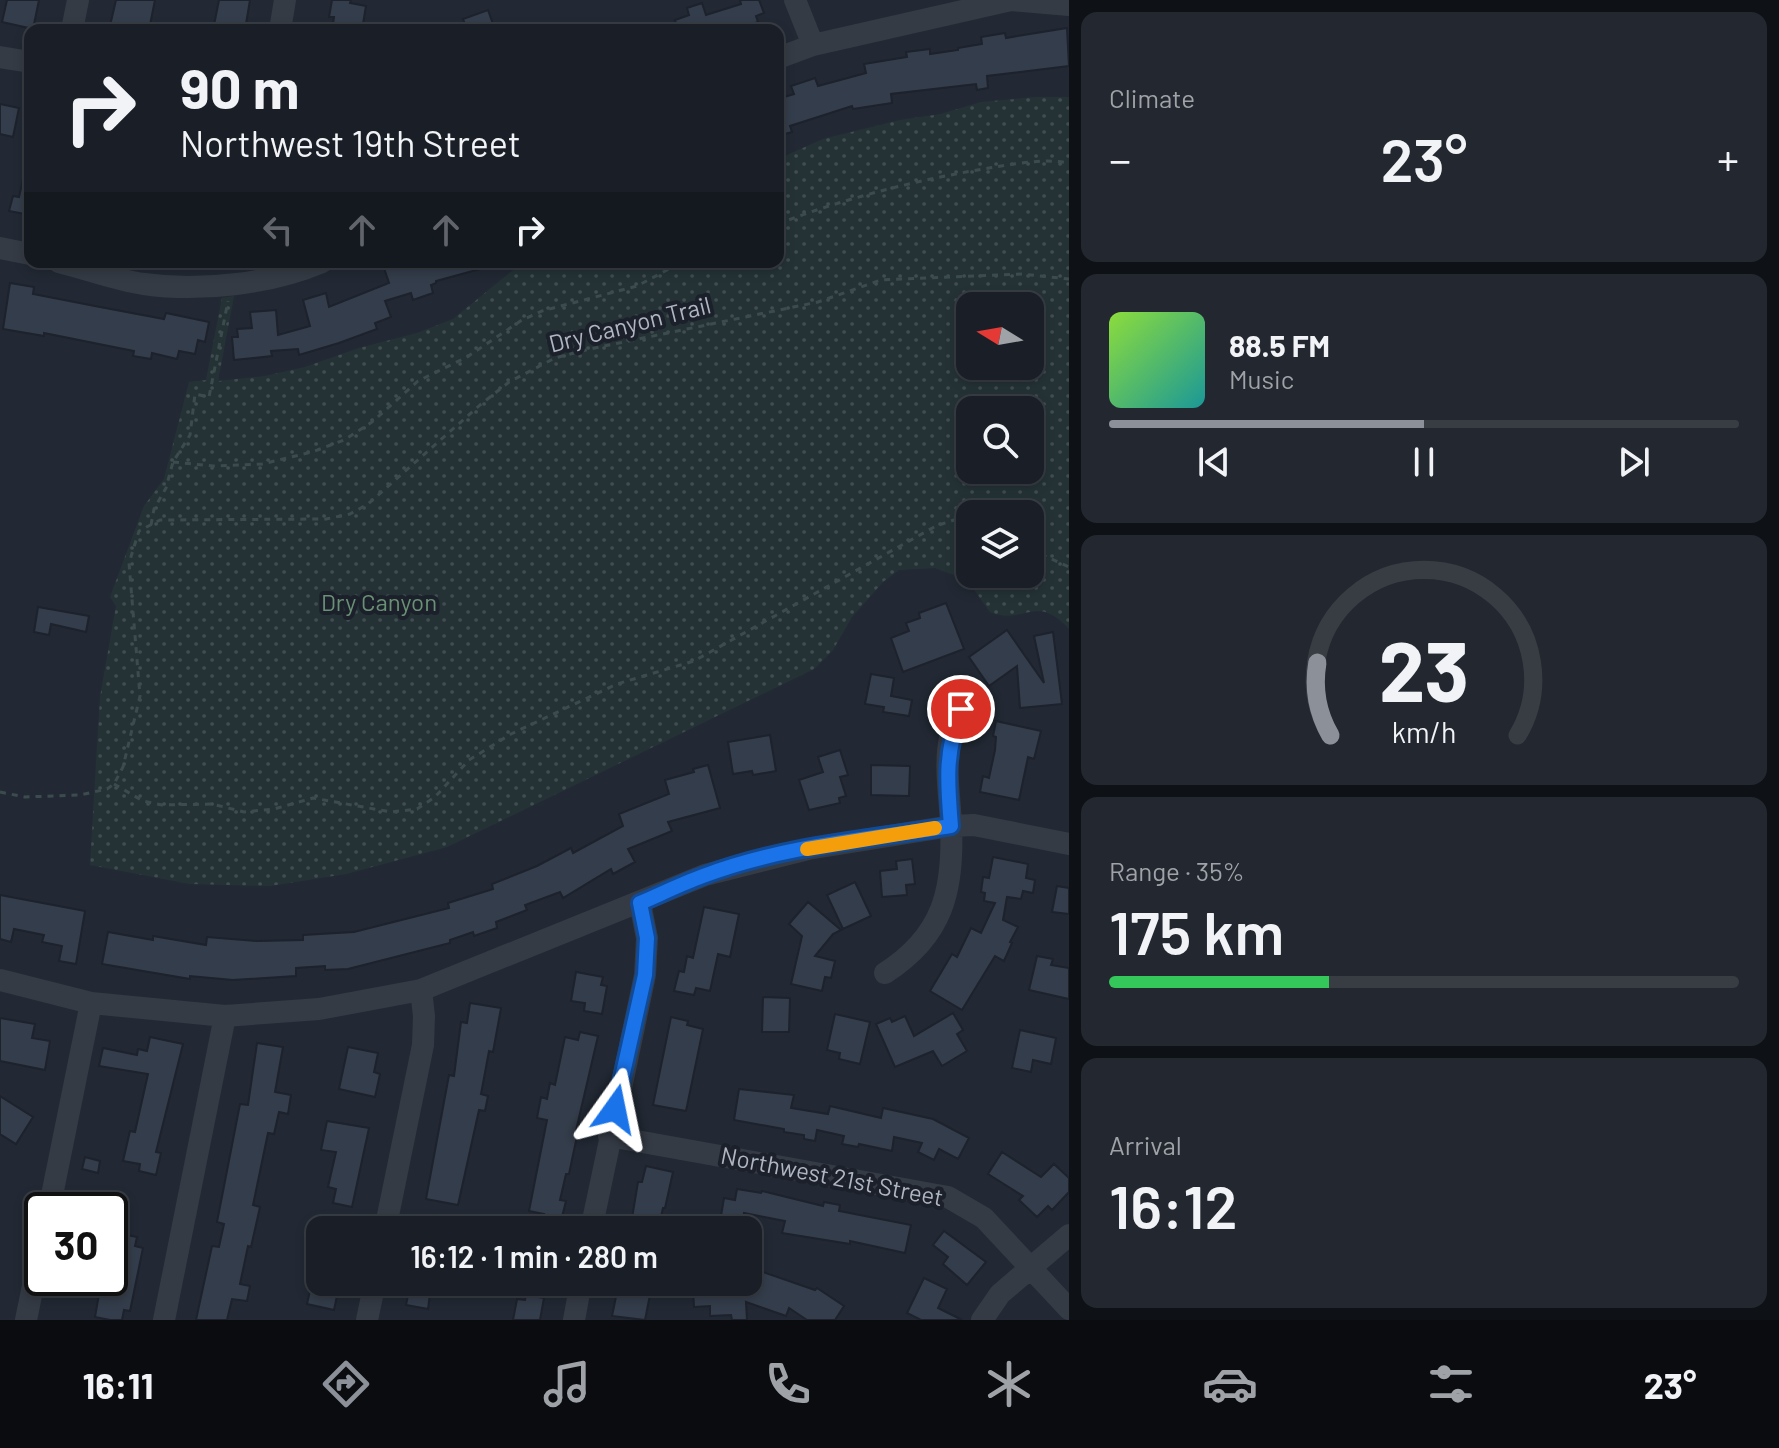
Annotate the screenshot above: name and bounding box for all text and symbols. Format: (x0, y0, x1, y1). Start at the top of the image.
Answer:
text: 90 m (180, 53, 300, 120)
icon: right (48, 56, 152, 160)
text: Climate (1109, 82, 1195, 113)
text: Northwest 19th Street (180, 121, 521, 164)
text: 23° (1381, 122, 1467, 194)
text: − (1109, 132, 1131, 185)
text: + (1717, 132, 1739, 185)
icon: left (256, 208, 300, 252)
icon: ahead (340, 208, 384, 252)
icon: ahead (424, 208, 468, 252)
icon: right (508, 208, 552, 252)
street label: Dry Canyon Trail (546, 289, 714, 358)
north arrow (956, 292, 1044, 380)
map controls (956, 292, 1044, 588)
text: 88.5 FM (1229, 327, 1330, 363)
text: Music (1229, 363, 1294, 394)
button: search (956, 396, 1044, 484)
icon: previous (1192, 440, 1236, 484)
icon: pause (1402, 440, 1446, 484)
icon: next (1612, 440, 1656, 484)
button: layers (956, 500, 1044, 588)
park label: Dry Canyon (321, 587, 437, 616)
text: 23 (1379, 619, 1469, 719)
pin (927, 675, 995, 743)
icon: arrive (939, 687, 983, 731)
text: km/h (1392, 714, 1456, 749)
text: Range · 35% (1109, 855, 1245, 886)
text: 175 km (1109, 895, 1284, 967)
position arrow (573, 1067, 657, 1151)
text: Arrival (1109, 1129, 1182, 1160)
street label: Northwest 21st Street (719, 1140, 946, 1211)
text: 16:12 (1109, 1169, 1237, 1241)
speed limit sign: 30 (24, 1192, 128, 1296)
text: 16:12 · 1 min · 280 m (410, 1238, 658, 1274)
icon: directions (318, 1356, 374, 1412)
icon: music (539, 1356, 595, 1412)
icon: phone (760, 1356, 816, 1412)
icon: climate (981, 1356, 1037, 1412)
icon: car (1202, 1356, 1258, 1412)
icon: filters (1423, 1356, 1479, 1412)
text: 16:11 (82, 1363, 153, 1406)
text: 23° (1644, 1363, 1696, 1406)

